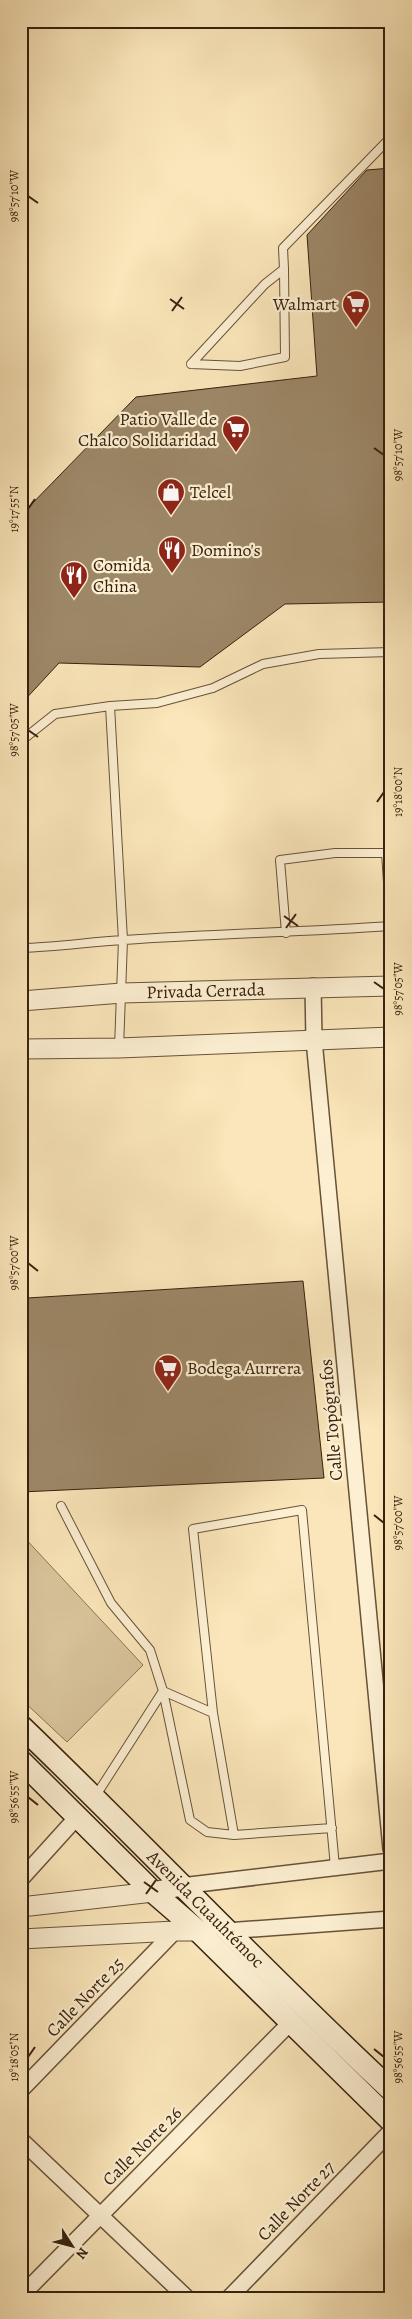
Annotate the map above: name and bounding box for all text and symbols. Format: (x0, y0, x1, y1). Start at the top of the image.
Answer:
text: 98°57'10"W (6, 169, 22, 222)
supermarket icon: Walmart (341, 289, 371, 328)
place label: Walmart (272, 292, 337, 316)
place label: Patio Valle de Chalco Solidaridad (78, 407, 217, 452)
supermarket icon: Patio Valle de Chalco Solidaridad (221, 414, 251, 453)
text: 98°57'10"W (390, 428, 406, 481)
shop icon: Telcel (156, 477, 186, 516)
place label: Telcel (190, 480, 232, 504)
text: 19°17'55"N (6, 485, 22, 532)
restaurant icon: Domino's (157, 535, 187, 574)
place label: Domino's (191, 538, 261, 562)
place label: Comida China (93, 553, 152, 598)
restaurant icon: Comida China (59, 560, 89, 599)
text: 98°57'05"W (6, 702, 22, 757)
text: 19°18'00"N (390, 767, 406, 817)
text: 98°57'05"W (390, 961, 406, 1016)
street label: Privada Cerrada (146, 977, 266, 1004)
text: 98°57'00"W (6, 1235, 22, 1290)
supermarket icon: Bodega Aurrera (153, 1353, 183, 1392)
place label: Bodega Aurrera (187, 1356, 302, 1380)
street label: Calle Topógrafos (314, 1358, 348, 1482)
text: 98°57'00"W (390, 1495, 406, 1550)
text: 98°56'55"W (6, 1770, 22, 1823)
street label: Avenida Cuauhtémoc (141, 1844, 270, 1973)
street label: Calle Norte 25 (41, 1952, 129, 2042)
text: 98°56'55"W (390, 2030, 406, 2083)
text: 19°18'05"N (6, 2032, 22, 2081)
street label: Calle Norte 26 (97, 2101, 187, 2191)
street label: Calle Norte 27 (252, 2156, 340, 2246)
north arrow (48, 2222, 98, 2272)
text: N (71, 2244, 93, 2263)

